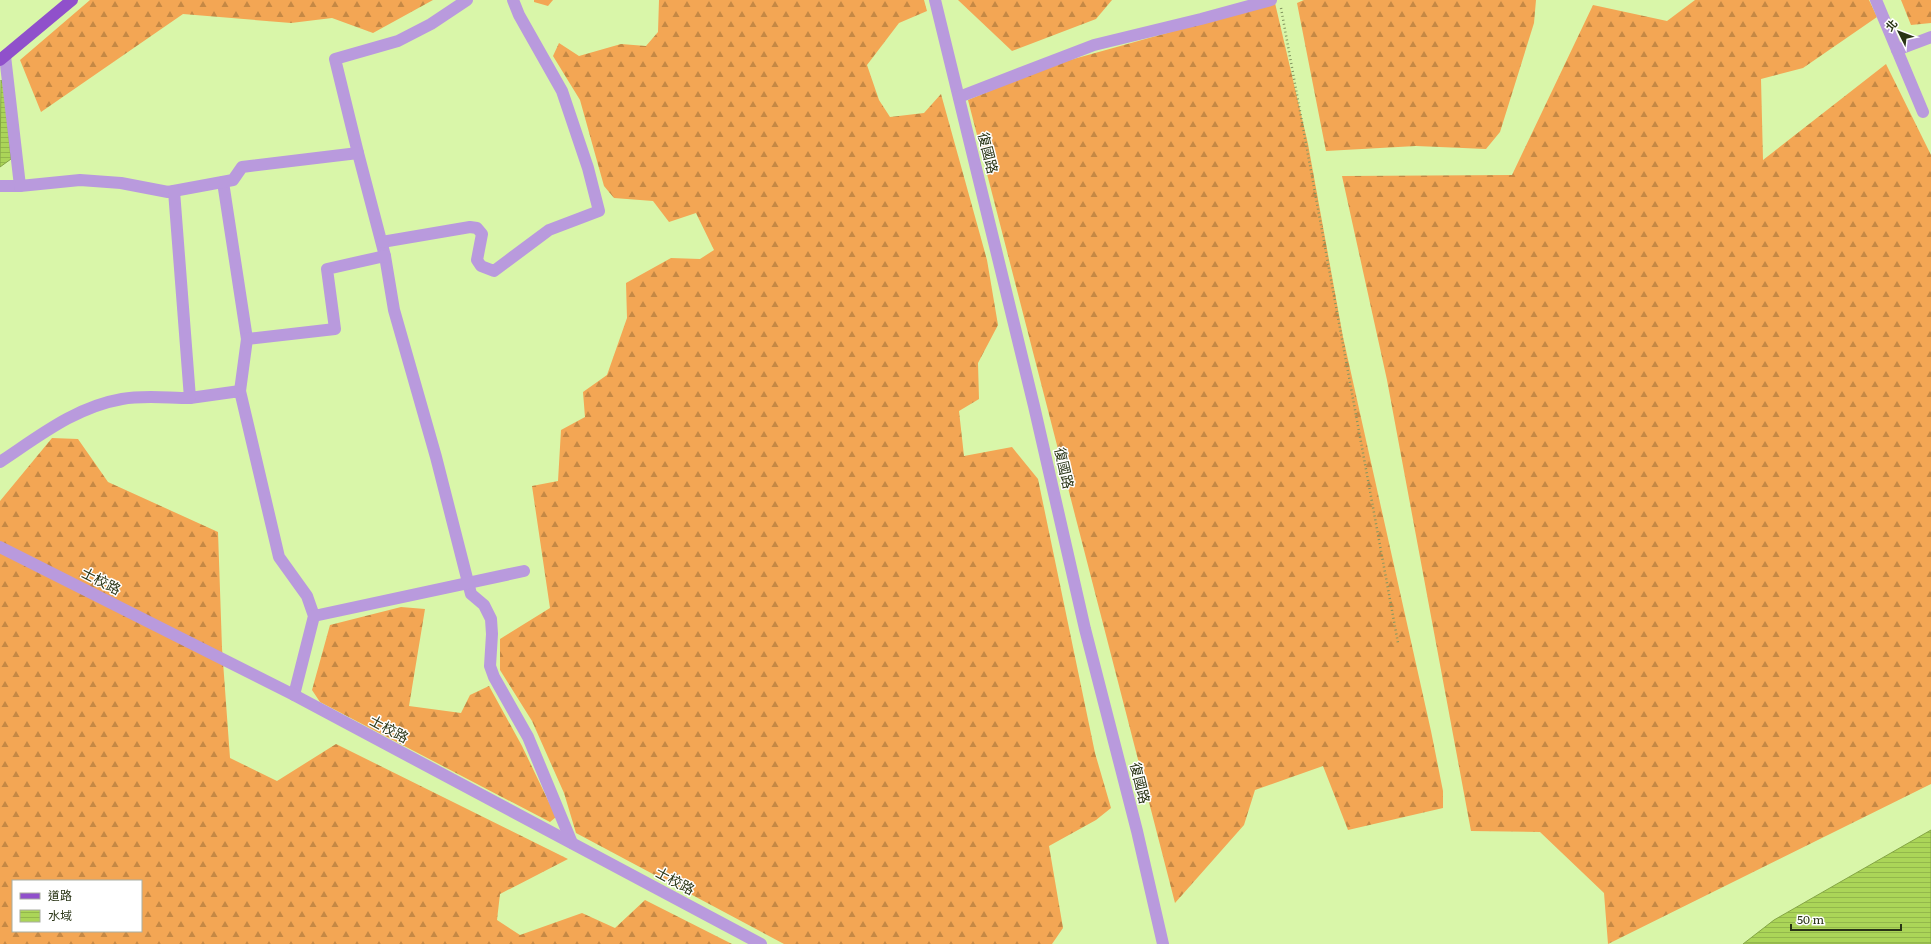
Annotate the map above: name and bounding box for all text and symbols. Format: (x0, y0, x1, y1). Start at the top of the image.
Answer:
north arrow (1879, 12, 1919, 52)
text: 北 (1881, 15, 1900, 34)
street label: 復國路 (974, 130, 1004, 176)
street label: 復國路 (1051, 445, 1079, 490)
street label: 士校路 (78, 562, 125, 599)
street label: 士校路 (366, 709, 413, 747)
street label: 復國路 (1126, 760, 1156, 806)
street label: 士校路 (652, 861, 699, 899)
legend (12, 880, 142, 932)
text: 道路 (48, 886, 72, 904)
text: 水域 (48, 906, 72, 924)
scale bar (1791, 906, 1901, 932)
text: 50 m (1797, 910, 1824, 928)

